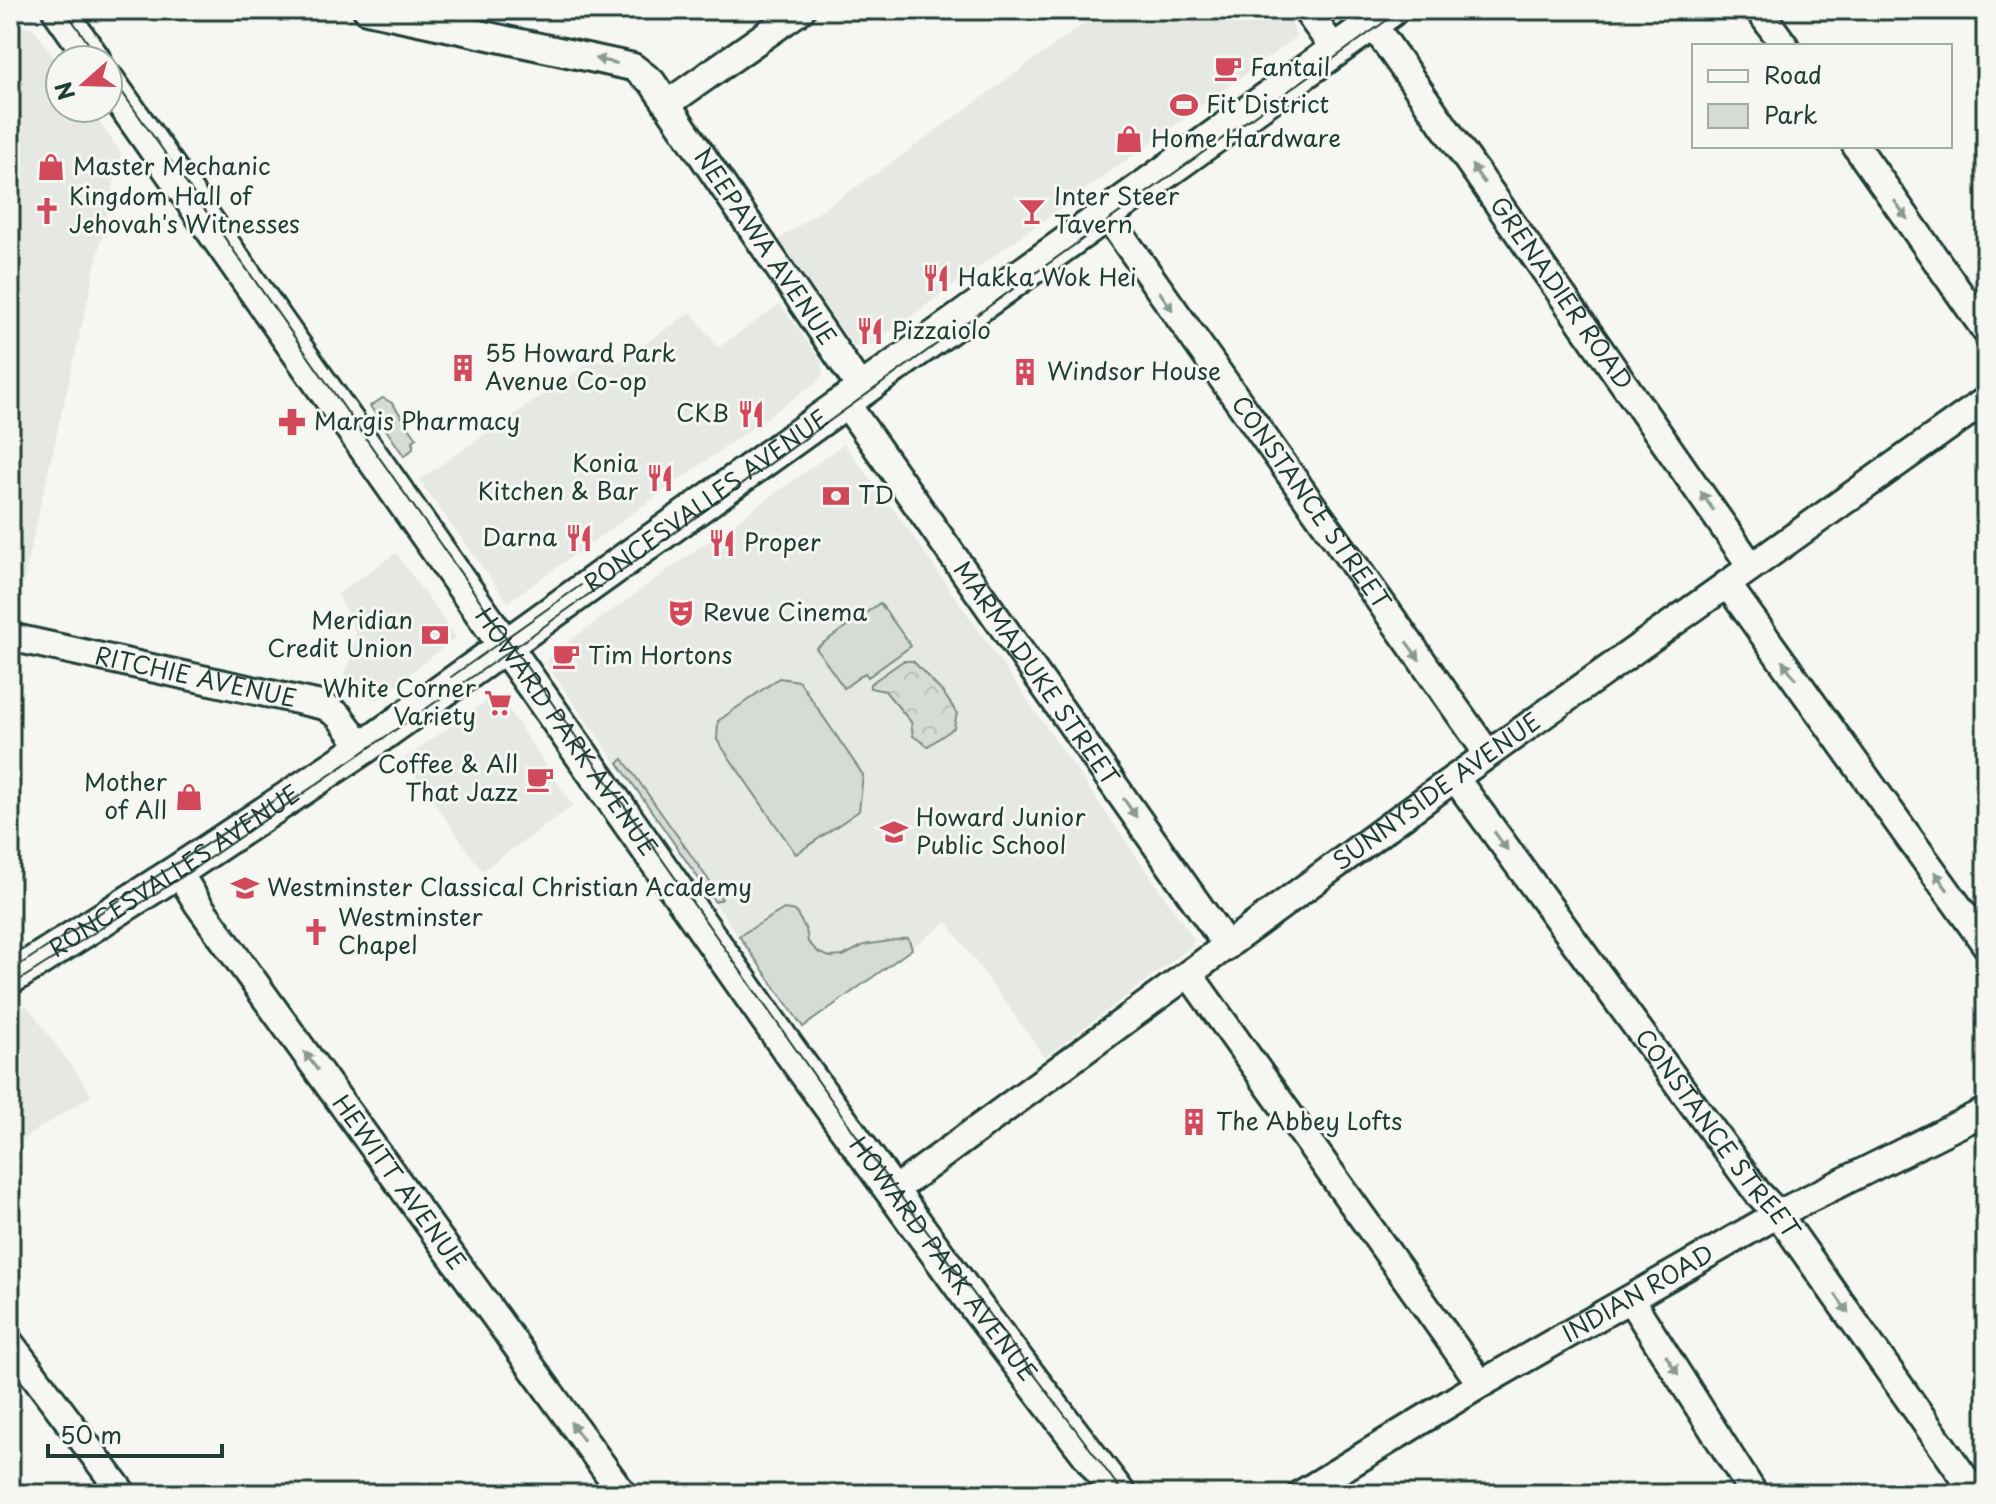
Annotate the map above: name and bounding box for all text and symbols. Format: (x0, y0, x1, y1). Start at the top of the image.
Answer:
north arrow (44, 44, 124, 124)
legend (1692, 44, 1952, 148)
place label: Fantail (1250, 48, 1330, 84)
cafe icon: Fantail (1213, 53, 1243, 83)
one-way arrow (593, 55, 618, 67)
text: Road (1764, 56, 1822, 92)
text: N (45, 78, 82, 105)
place label: Fit District (1206, 85, 1329, 121)
sports icon: Fit District (1169, 90, 1199, 120)
text: Park (1764, 96, 1818, 132)
place label: Home Hardware (1151, 119, 1341, 155)
shop icon: Home Hardware (1114, 124, 1144, 154)
street label: NEEPAWA AVENUE (686, 140, 846, 352)
place label: Master Mechanic (73, 147, 271, 183)
shop icon: Master Mechanic (36, 152, 66, 182)
one-way arrow (1471, 163, 1486, 184)
place label: Kingdom Hall of Jehovah's Witnesses (69, 177, 300, 241)
place label: Inter Steer Tavern (1054, 177, 1180, 241)
street label: GRENADIER ROAD (1482, 189, 1643, 396)
church icon: Kingdom Hall of Jehovah's Witnesses (32, 196, 62, 226)
bar icon: Inter Steer Tavern (1017, 196, 1047, 226)
one-way arrow (1893, 199, 1908, 220)
place label: Hakka Wok Hei (958, 258, 1137, 294)
restaurant icon: Hakka Wok Hei (921, 263, 951, 293)
one-way arrow (1158, 290, 1174, 312)
place label: Pizzaiolo (892, 311, 991, 347)
restaurant icon: Pizzaiolo (855, 316, 885, 346)
place label: 55 Howard Park Avenue Co-op (485, 334, 676, 398)
place label: Windsor House (1047, 352, 1221, 388)
building icon: 55 Howard Park Avenue Co-op (448, 353, 478, 383)
building icon: Windsor House (1010, 357, 1040, 387)
street label: CONSTANCE STREET (1224, 387, 1401, 617)
place label: CKB (676, 394, 729, 430)
restaurant icon: CKB (736, 399, 766, 429)
street label: RONCESVALLES AVENUE (576, 400, 835, 600)
place label: Margis Pharmacy (314, 402, 520, 438)
pharmacy icon: Margis Pharmacy (277, 407, 307, 437)
place label: Konia Kitchen & Bar (478, 444, 638, 508)
restaurant icon: Konia Kitchen & Bar (645, 463, 675, 493)
place label: TD (858, 476, 894, 512)
bank icon: TD (821, 481, 851, 511)
one-way arrow (1700, 491, 1715, 512)
place label: Darna (483, 518, 557, 554)
restaurant icon: Darna (564, 523, 594, 553)
place label: Proper (744, 523, 821, 559)
restaurant icon: Proper (707, 528, 737, 558)
street label: MARMADUKE STREET (946, 553, 1129, 792)
place label: Revue Cinema (703, 593, 867, 629)
theatre icon: Revue Cinema (666, 598, 696, 628)
street label: HOWARD PARK AVENUE (467, 600, 667, 863)
place label: Meridian Credit Union (267, 601, 413, 665)
bank icon: Meridian Credit Union (420, 620, 450, 650)
street label: RITCHIE AVENUE (92, 636, 300, 715)
place label: Tim Hortons (588, 636, 733, 672)
one-way arrow (1405, 640, 1420, 661)
cafe icon: Tim Hortons (551, 641, 581, 671)
one-way arrow (1782, 660, 1797, 681)
place label: White Corner Variety (323, 669, 477, 733)
supermarket icon: White Corner Variety (483, 688, 513, 718)
street label: SUNNYSIDE AVENUE (1324, 703, 1547, 878)
place label: Coffee & All That Jazz (378, 745, 518, 809)
place label: Mother of All (84, 763, 168, 827)
cafe icon: Coffee & All That Jazz (525, 764, 555, 794)
street label: RONCESVALLES AVENUE (41, 775, 306, 965)
shop icon: Mother of All (174, 782, 204, 812)
place label: Howard Junior Public School (916, 798, 1086, 862)
one-way arrow (1122, 798, 1137, 819)
school or university icon: Howard Junior Public School (879, 817, 909, 847)
one-way arrow (1493, 830, 1509, 852)
place label: Westminster Classical Christian Academy (267, 868, 752, 904)
one-way arrow (1933, 871, 1949, 892)
school or university icon: Westminster Classical Christian Academy (230, 873, 260, 903)
place label: Westminster Chapel (338, 898, 484, 962)
church icon: Westminster Chapel (301, 917, 331, 947)
street label: CONSTANCE STREET (1627, 1020, 1810, 1245)
one-way arrow (304, 1050, 319, 1071)
street label: HEWITT AVENUE (325, 1086, 476, 1277)
place label: The Abbey Lofts (1216, 1102, 1402, 1138)
building icon: The Abbey Lofts (1179, 1107, 1209, 1137)
street label: HOWARD PARK AVENUE (842, 1128, 1047, 1388)
street label: INDIAN ROAD (1555, 1235, 1720, 1350)
one-way arrow (1834, 1293, 1849, 1314)
one-way arrow (1664, 1354, 1679, 1375)
scale bar (48, 1408, 222, 1458)
text: 50 m (60, 1416, 122, 1452)
one-way arrow (570, 1420, 585, 1441)

